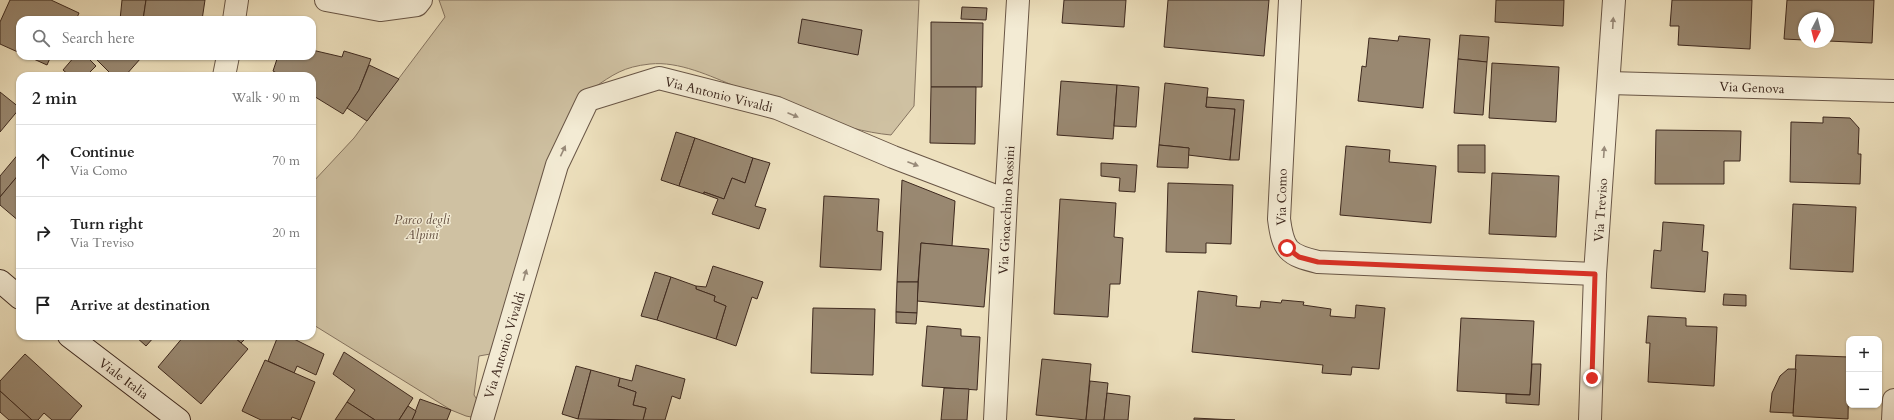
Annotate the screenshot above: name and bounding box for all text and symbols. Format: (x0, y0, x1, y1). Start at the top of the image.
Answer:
north arrow (1798, 12, 1834, 48)
search box (16, 16, 316, 60)
one-way arrow (1610, 16, 1616, 29)
icon: search (30, 27, 52, 49)
text: Search here (62, 28, 135, 48)
street label: Via Antonio Vivaldi (663, 73, 775, 117)
street label: Via Genova (1719, 78, 1785, 98)
text: 2 min (32, 87, 77, 110)
text: Walk · 90 m (232, 89, 300, 107)
one-way arrow (787, 112, 798, 118)
text: Continue (70, 142, 135, 162)
street label: Via Gioacchino Rossini (995, 145, 1019, 275)
one-way arrow (560, 146, 566, 157)
one-way arrow (1601, 146, 1608, 158)
icon: ahead (32, 150, 54, 172)
text: 70 m (272, 152, 300, 170)
text: Via Como (70, 162, 127, 180)
one-way arrow (907, 162, 919, 168)
street label: Via Como (1273, 168, 1291, 226)
street label: Via Treviso (1590, 177, 1612, 243)
park label: Parco degli Alpini (394, 211, 450, 244)
text: Turn right (70, 214, 143, 234)
icon: right (32, 222, 54, 244)
text: 20 m (272, 224, 300, 242)
text: Via Treviso (70, 234, 134, 252)
route start (1278, 239, 1296, 257)
one-way arrow (522, 269, 528, 281)
street label: Via Antonio Vivaldi (480, 289, 530, 401)
icon: arrive (32, 294, 54, 316)
text: Arrive at destination (70, 295, 210, 315)
map controls (1846, 336, 1882, 408)
button: + (1846, 336, 1882, 372)
street label: Viale Italia (95, 354, 152, 404)
route end (1583, 369, 1601, 387)
button: − (1846, 372, 1882, 408)

